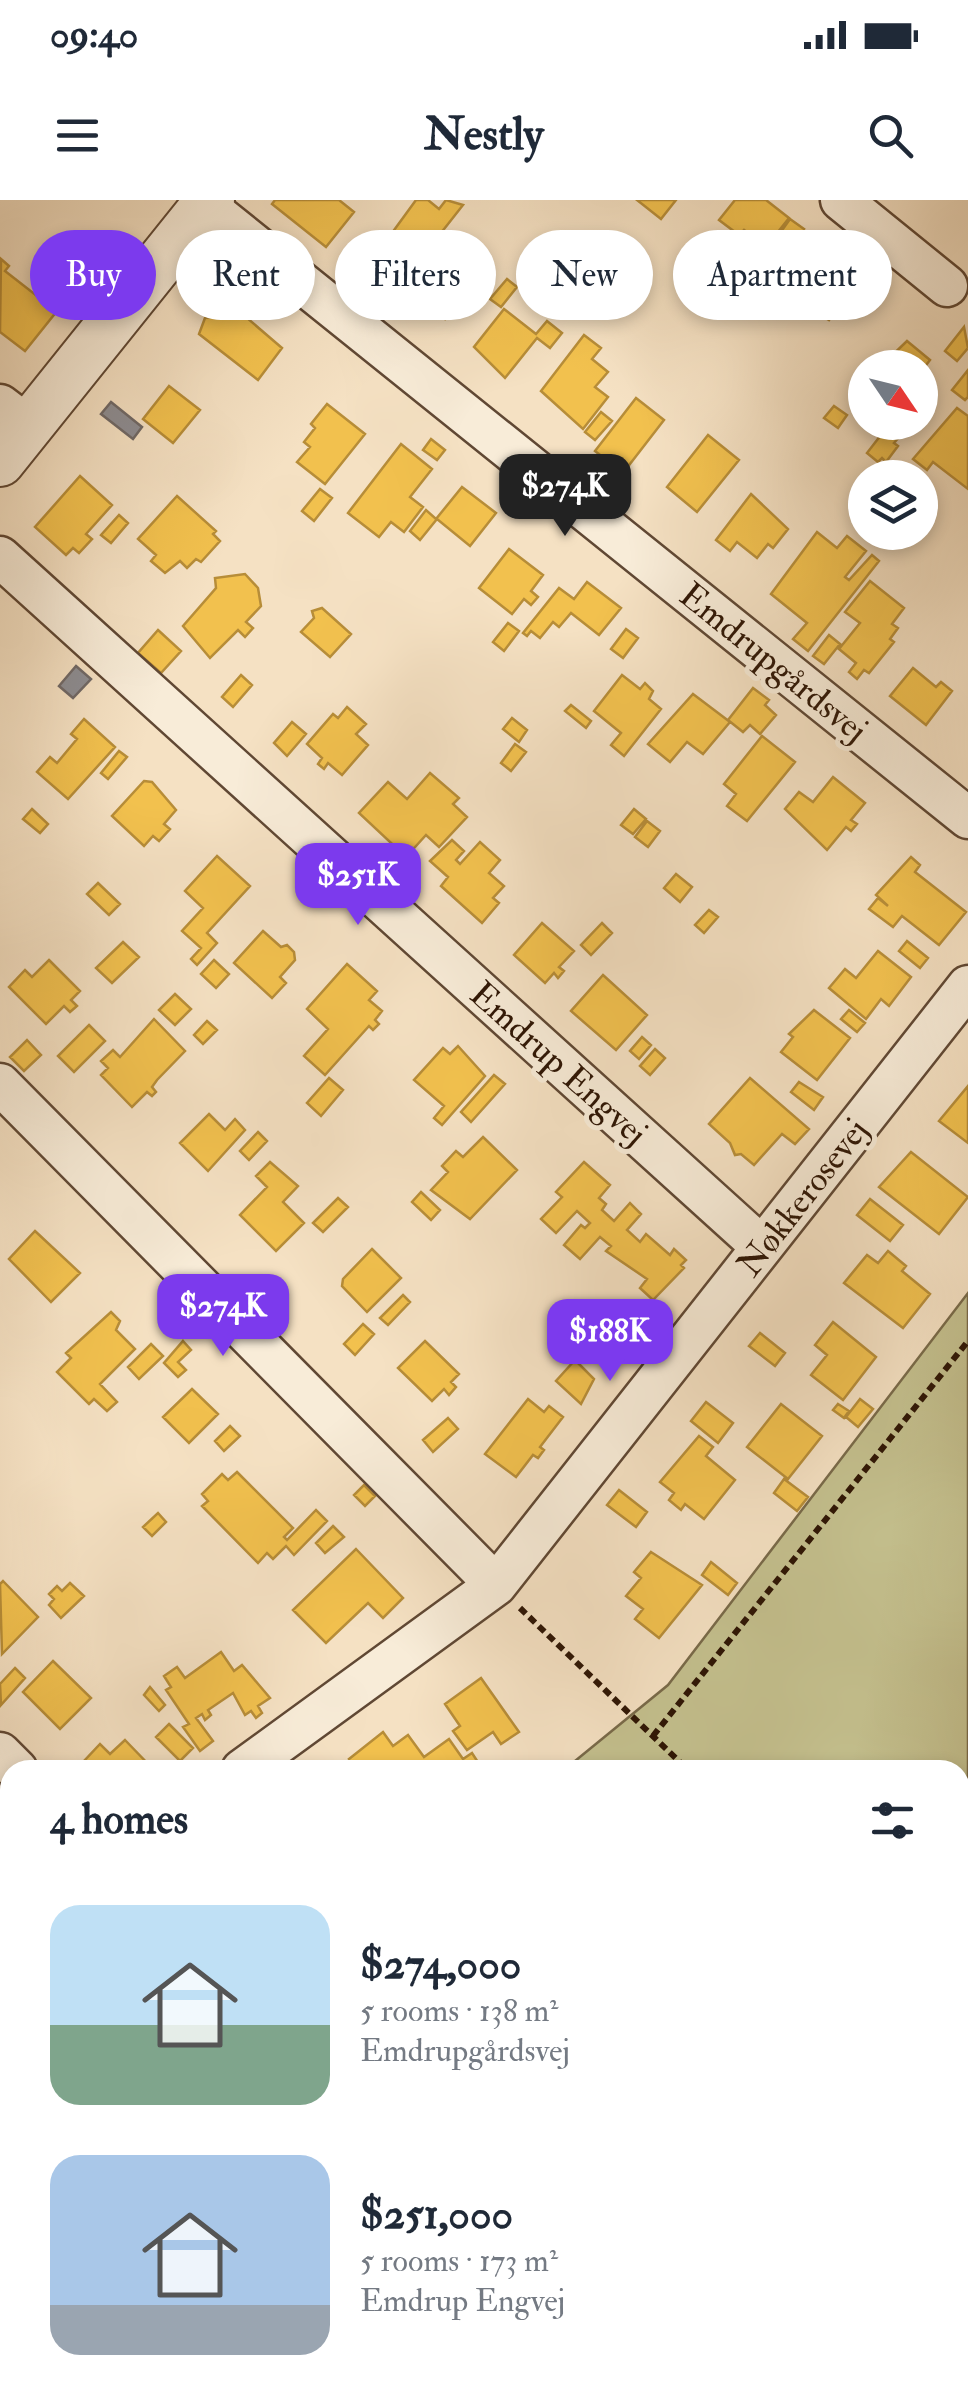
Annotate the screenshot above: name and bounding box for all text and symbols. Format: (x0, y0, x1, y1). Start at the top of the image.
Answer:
text: 09:40 (50, 11, 138, 59)
text: Nestly (424, 107, 544, 163)
icon: menu (50, 108, 105, 163)
icon: search (863, 108, 918, 163)
chip: Buy (30, 230, 156, 320)
chip: Rent (176, 230, 315, 320)
chip: Filters (335, 230, 496, 320)
chip: New (516, 230, 653, 320)
chip: Apartment (673, 230, 892, 320)
north arrow (848, 350, 938, 440)
map controls (848, 350, 938, 550)
pin: $274K (495, 454, 635, 539)
button: layers (848, 460, 938, 550)
text: $274K (521, 466, 609, 506)
street label: Emdrupgårdsvej (670, 573, 876, 752)
pin: $251K (288, 843, 428, 928)
text: $251K (317, 855, 399, 895)
street label: Emdrup Engvej (460, 972, 656, 1155)
street label: Nøkkerosevej (727, 1110, 878, 1285)
pin: $274K (153, 1274, 293, 1359)
text: $274K (179, 1286, 267, 1326)
pin: $188K (540, 1299, 680, 1384)
text: $188K (569, 1311, 651, 1351)
icon: filters (865, 1793, 920, 1848)
text: 4 homes (50, 1794, 188, 1846)
text: $274,000 (360, 1939, 521, 1991)
icon: home (130, 1945, 250, 2065)
text: 5 rooms · 138 m² (360, 1991, 558, 2031)
text: Emdrupgårdsvej (360, 2031, 570, 2071)
text: $251,000 (360, 2189, 513, 2241)
icon: home (130, 2195, 250, 2315)
text: 5 rooms · 173 m² (360, 2241, 558, 2281)
text: Emdrup Engvej (360, 2281, 565, 2321)

